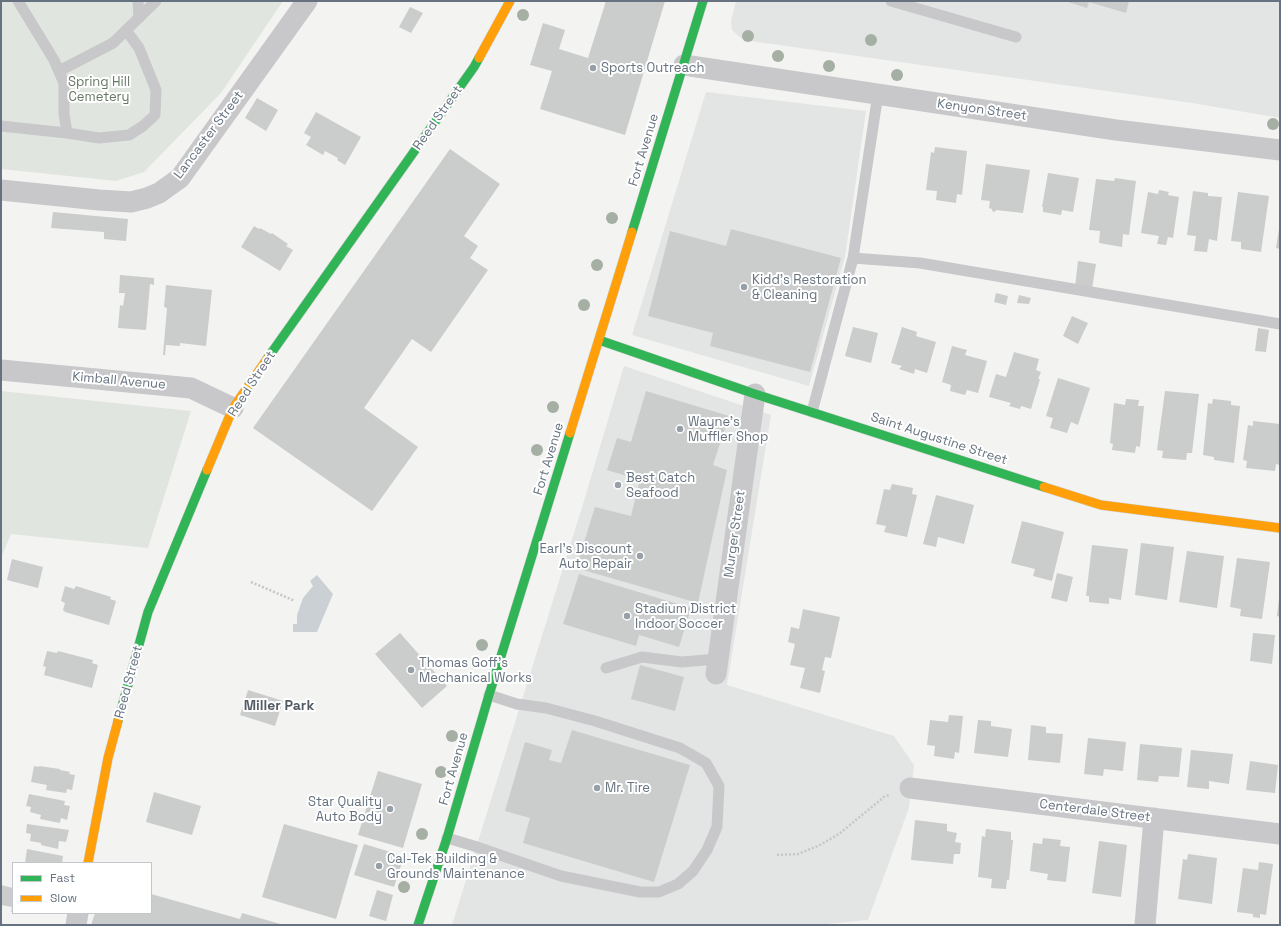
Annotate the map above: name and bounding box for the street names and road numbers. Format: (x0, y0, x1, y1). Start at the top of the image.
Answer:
street label: Reed Street (410, 83, 466, 153)
street label: Lancaster Street (171, 88, 247, 182)
street label: Kenyon Street (936, 96, 1028, 124)
street label: Fort Avenue (626, 112, 662, 188)
street label: Reed Street (225, 348, 279, 420)
street label: Kimball Avenue (72, 369, 166, 393)
street label: Saint Augustine Street (869, 410, 1009, 468)
street label: Fort Avenue (531, 421, 567, 497)
street label: Murger Street (721, 489, 749, 579)
street label: Reed Street (112, 644, 146, 720)
street label: Fort Avenue (436, 731, 472, 807)
street label: Centerdale Street (1039, 796, 1151, 826)

